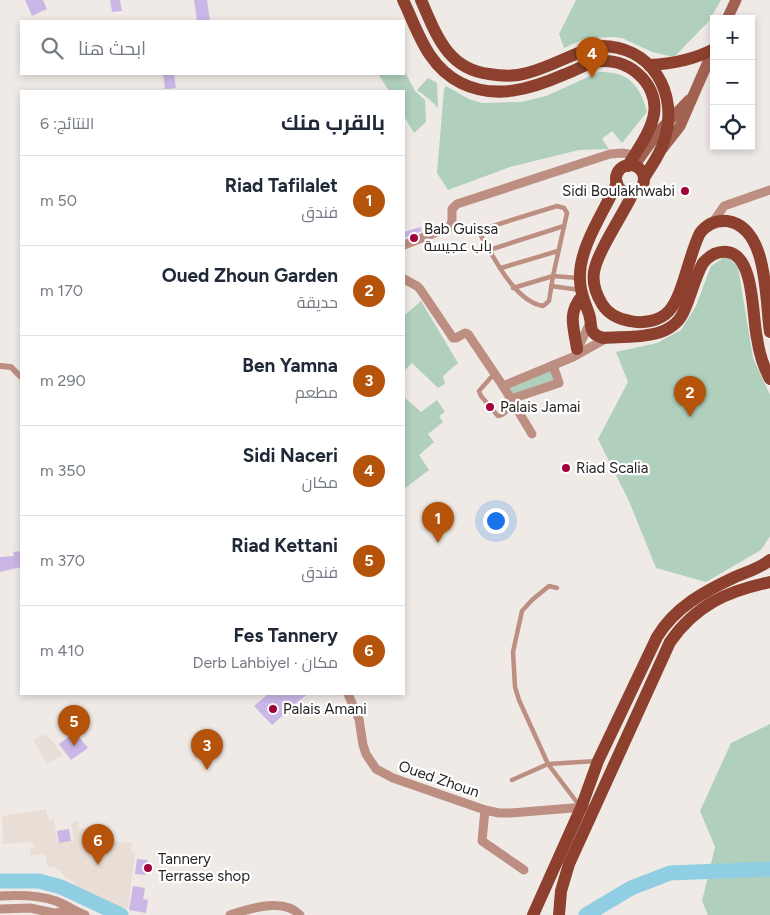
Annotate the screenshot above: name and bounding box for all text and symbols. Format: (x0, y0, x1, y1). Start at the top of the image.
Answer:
map controls (710, 15, 755, 150)
button: + (710, 15, 755, 60)
search box (20, 20, 405, 75)
icon: search (38, 34, 66, 62)
text: ابحث هنا (78, 37, 146, 60)
pin: 4 (576, 37, 608, 78)
button: − (710, 60, 755, 105)
button: locate (710, 105, 755, 150)
text: بالقرب منك (281, 110, 385, 135)
text: النتائج: 6 (40, 114, 94, 133)
text: Riad Tafilalet (225, 174, 338, 197)
place label: Sidi Boulakhwabi (562, 182, 675, 200)
marker: Sidi Boulakhwabi (679, 185, 691, 197)
text: 50 m (40, 191, 77, 210)
text: 1 (366, 191, 372, 210)
text: فندق (301, 203, 338, 222)
place label: Bab Guissa باب عجيسة (424, 220, 498, 255)
marker: Bab Guissa باب عجيسة (408, 232, 420, 244)
text: Oued Zhoun Garden (162, 264, 338, 287)
text: 170 m (40, 281, 83, 300)
text: 2 (364, 281, 374, 300)
text: حديقة (297, 293, 338, 312)
text: Ben Yamna (242, 354, 338, 377)
text: 290 m (40, 371, 86, 390)
text: 3 (365, 371, 373, 390)
pin: 2 (674, 376, 706, 417)
text: مطعم (295, 383, 338, 402)
place label: Palais Jamai (500, 398, 581, 416)
marker: Palais Jamai (484, 401, 496, 413)
text: Sidi Naceri (243, 444, 338, 467)
place label: Riad Scalia (576, 459, 648, 477)
text: 350 m (40, 461, 86, 480)
text: 4 (364, 461, 374, 480)
marker: Riad Scalia (560, 462, 572, 474)
text: مكان (302, 473, 338, 492)
pin: 1 (422, 502, 454, 543)
your location (483, 508, 509, 534)
text: Riad Kettani (231, 534, 338, 557)
text: 370 m (40, 551, 85, 570)
text: 5 (364, 551, 374, 570)
text: فندق (301, 563, 338, 582)
text: Fes Tannery (233, 624, 338, 647)
text: 410 m (40, 641, 84, 660)
text: 6 (364, 641, 374, 660)
text: مكان · Derb Lahbiyel (192, 653, 338, 672)
place label: Palais Amani (283, 700, 367, 718)
marker: Palais Amani (267, 703, 279, 715)
pin: 5 (58, 705, 90, 746)
pin: 3 (191, 729, 223, 770)
street label: Oued Zhoun (396, 757, 482, 801)
pin: 6 (82, 824, 114, 865)
place label: Tannery Terrasse shop (158, 850, 250, 885)
marker: Tannery Terrasse shop (142, 862, 154, 874)

